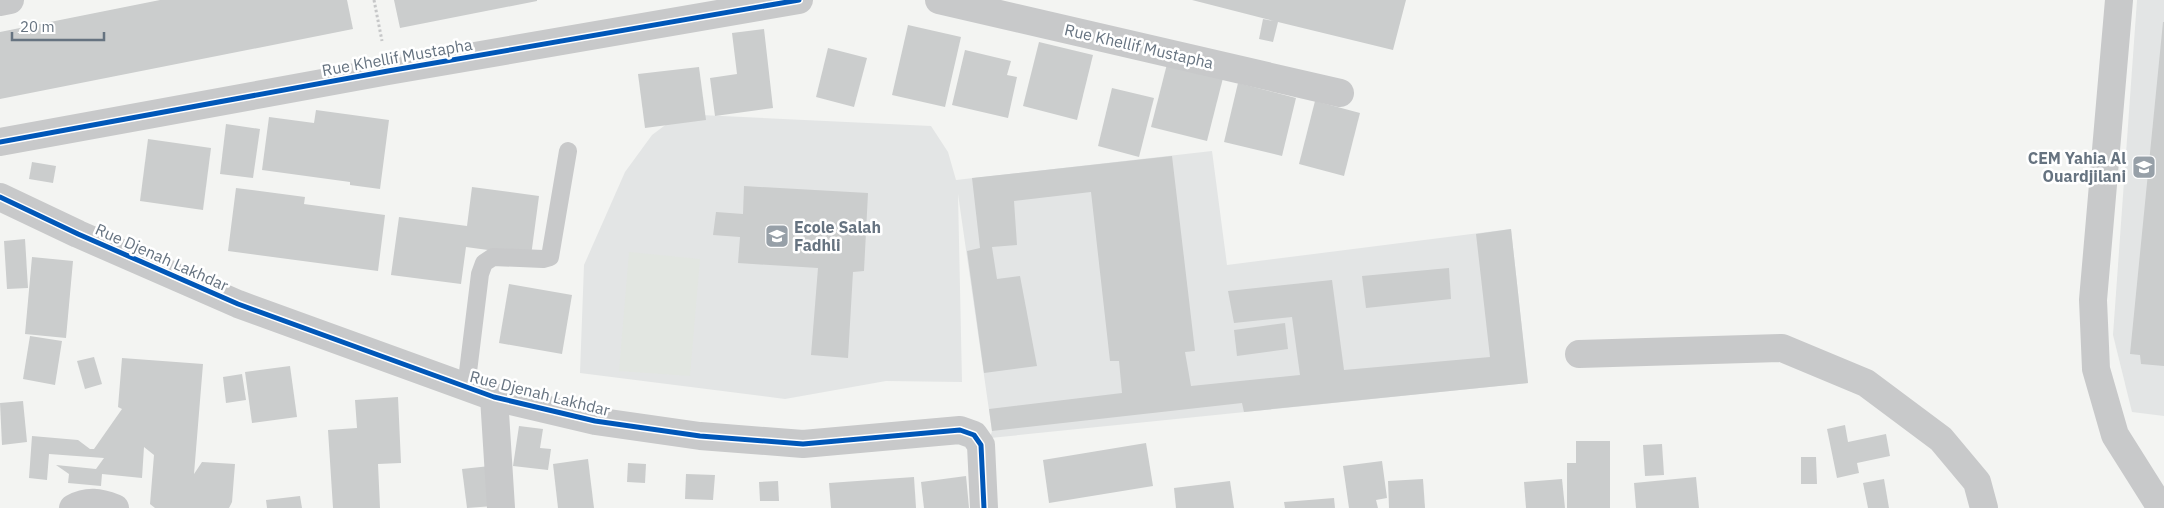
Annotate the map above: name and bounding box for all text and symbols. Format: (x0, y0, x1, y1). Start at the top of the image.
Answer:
scale bar (12, 10, 105, 42)
text: 20 m (20, 17, 55, 36)
street label: Rue Khellif Mustapha (1063, 19, 1216, 73)
street label: Rue Khellif Mustapha (320, 34, 474, 80)
place label: CEM Yahia Al Ouardjilani (2028, 148, 2126, 186)
school or university icon: CEM Yahia Al Ouardjilani (2131, 154, 2157, 180)
place label: Ecole Salah Fadhli (794, 217, 881, 255)
street label: Rue Djenah Lakhdar (92, 219, 232, 295)
school or university icon: Ecole Salah Fadhli (764, 223, 790, 249)
street label: Rue Djenah Lakhdar (468, 366, 612, 420)

